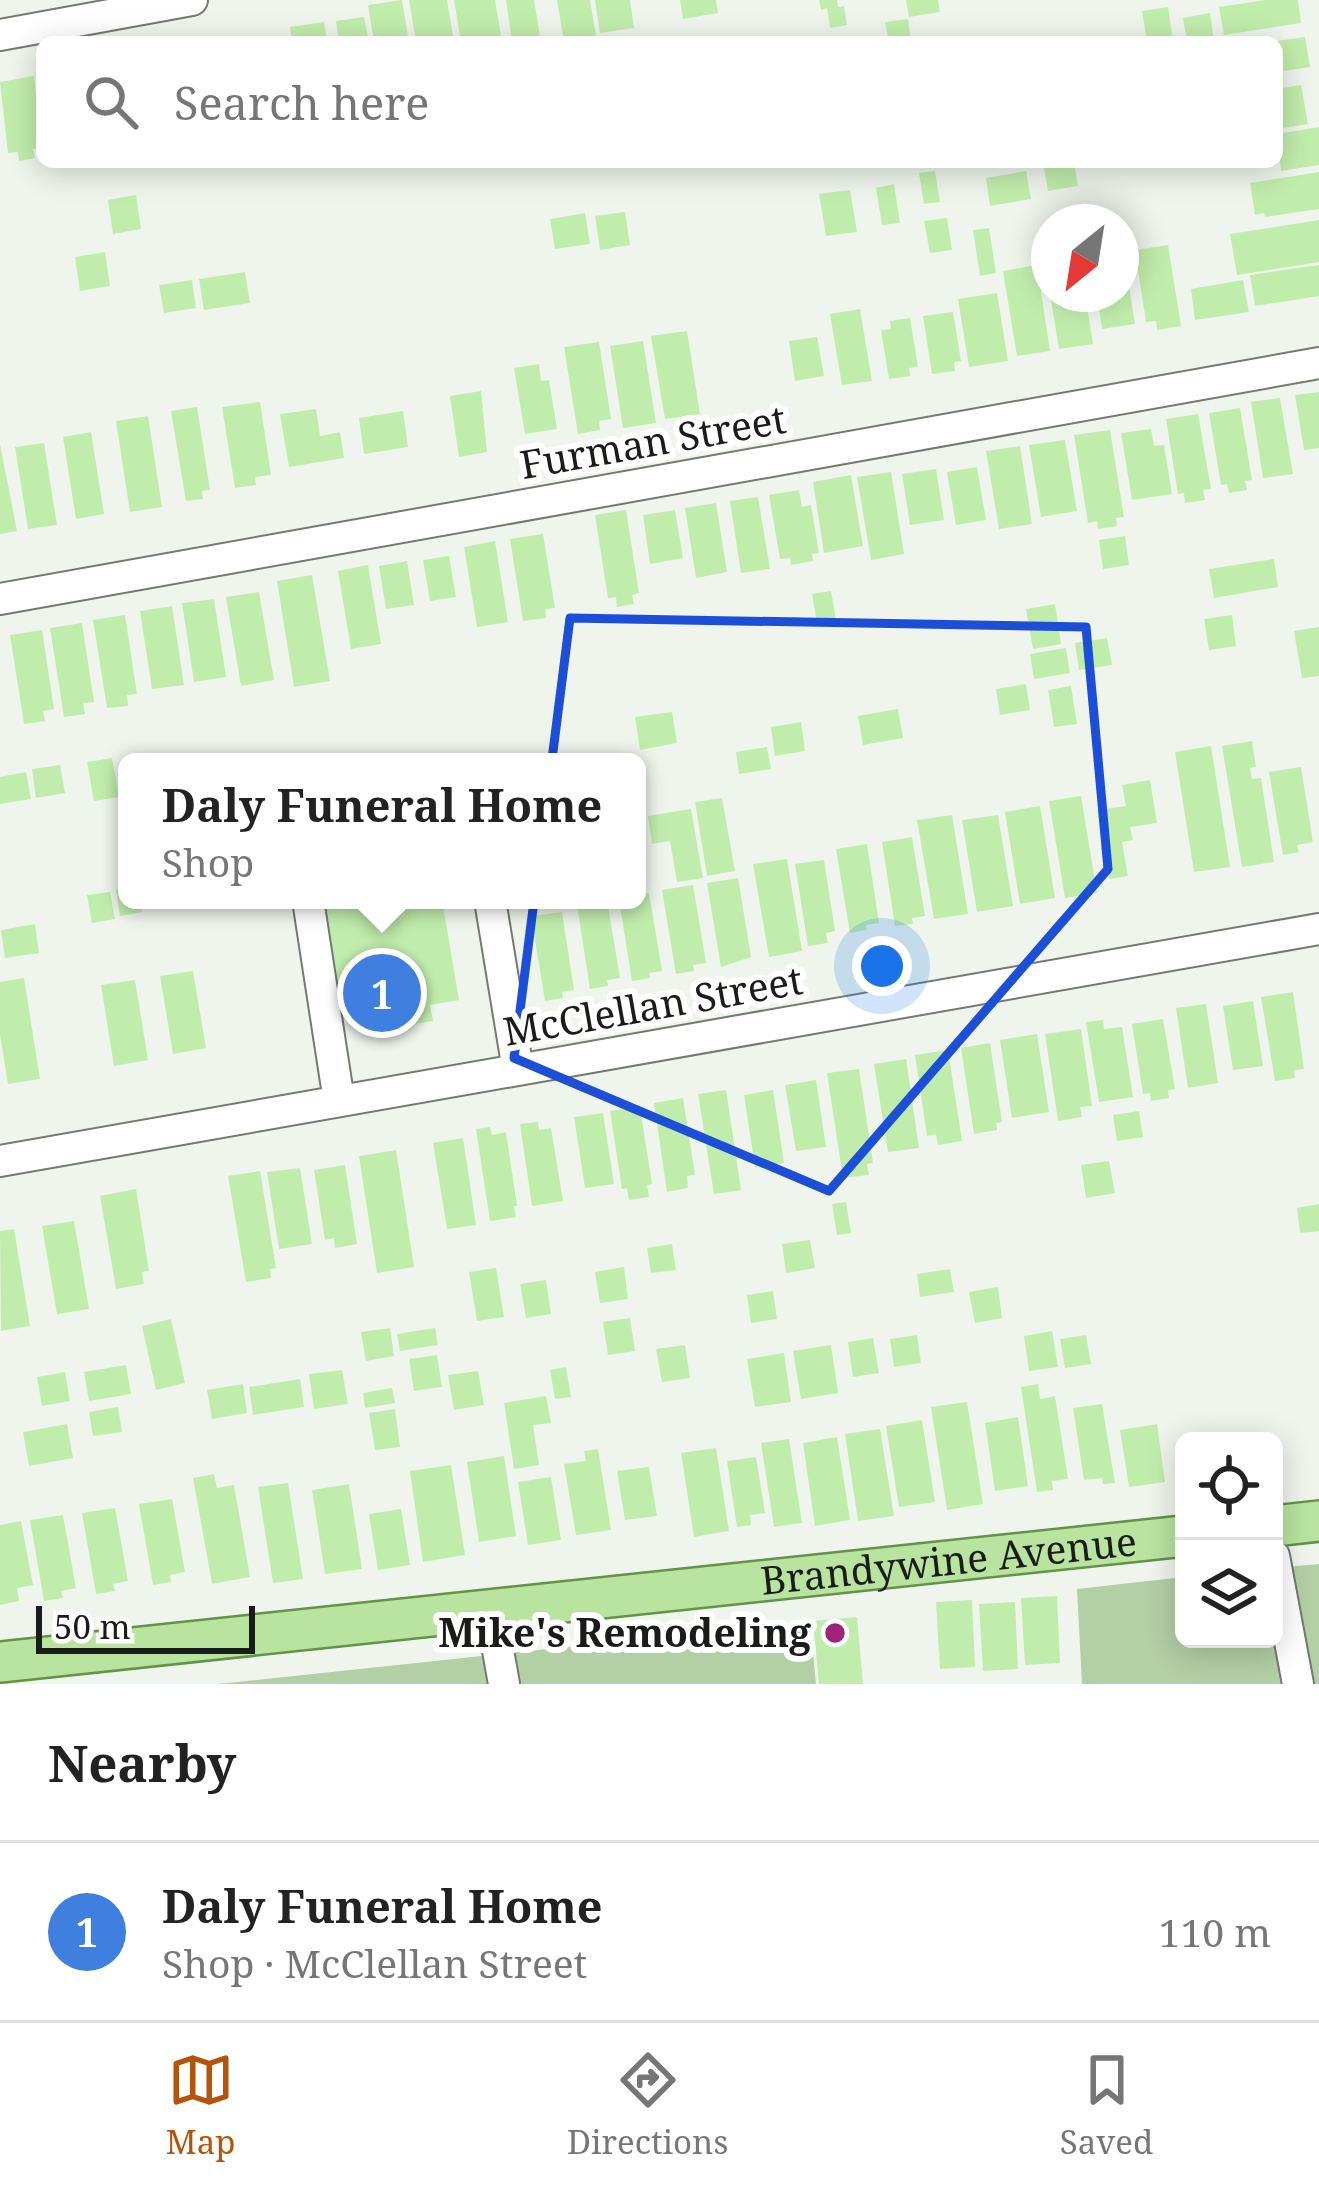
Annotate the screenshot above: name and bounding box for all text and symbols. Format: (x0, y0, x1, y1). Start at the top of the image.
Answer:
search box (36, 36, 1283, 168)
icon: search (78, 69, 144, 135)
text: Search here (174, 72, 429, 133)
north arrow (1031, 204, 1139, 312)
street label: Furman Street (516, 391, 790, 490)
popup (118, 753, 646, 909)
text: Daly Funeral Home (162, 774, 602, 835)
text: Shop (162, 835, 254, 888)
your location (852, 936, 912, 996)
pin: 1 (343, 948, 421, 1038)
street label: McClellan Street (499, 952, 806, 1057)
map controls (1175, 1432, 1283, 1648)
button: locate (1175, 1432, 1283, 1540)
street label: Brandywine Avenue (758, 1513, 1139, 1606)
button: layers (1175, 1540, 1283, 1648)
scale bar (36, 1600, 255, 1653)
text: 50 m (54, 1604, 131, 1649)
place label: Mike's Remodeling (438, 1605, 811, 1658)
marker: Mike's Remodeling (822, 1620, 848, 1646)
text: Nearby (48, 1727, 236, 1797)
text: Daly Funeral Home (162, 1875, 603, 1936)
text: 1 (76, 1905, 98, 1958)
text: 110 m (1159, 1905, 1271, 1958)
text: Shop · McClellan Street (162, 1936, 587, 1989)
tab: Map (166, 2047, 236, 2164)
tab: Directions (567, 2047, 728, 2164)
tab: Saved (1060, 2047, 1153, 2164)

